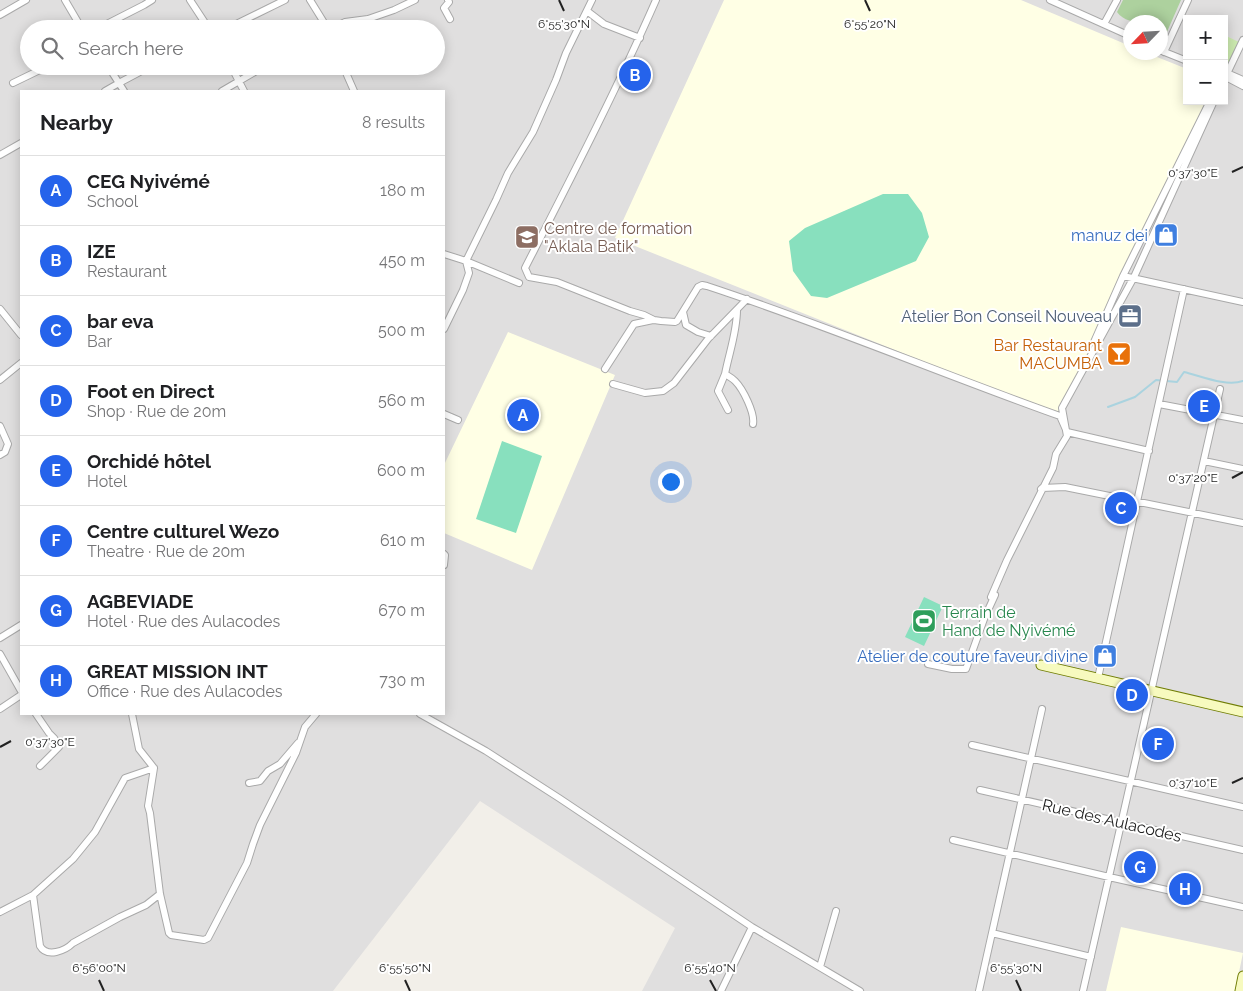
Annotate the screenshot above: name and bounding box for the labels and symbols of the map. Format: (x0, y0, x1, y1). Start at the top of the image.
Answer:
north arrow (1123, 15, 1168, 60)
text: 6°55'30"N (538, 17, 590, 31)
text: 6°55'20"N (844, 17, 896, 31)
pin: B (619, 56, 651, 94)
text: 0°37'30"E (1168, 166, 1218, 180)
place label: Centre de formation "Aklala Batik" (544, 219, 692, 256)
shop icon: manuz dei (1153, 222, 1179, 248)
school or university icon: Centre de formation "Aklala Batik" (514, 224, 540, 250)
place label: manuz dei (1071, 226, 1148, 245)
office icon: Atelier Bon Conseil Nouveau (1117, 303, 1143, 329)
place label: Atelier Bon Conseil Nouveau (901, 307, 1112, 326)
place label: Bar Restaurant MACUMBA (994, 336, 1103, 373)
bar icon: Bar Restaurant MACUMBA (1106, 341, 1132, 367)
pin: E (1188, 387, 1220, 425)
pin: A (507, 396, 539, 434)
your location (658, 469, 684, 495)
text: 0°37'20"E (1168, 471, 1218, 485)
pin: C (1105, 489, 1137, 527)
place label: Terrain de Hand de Nyivémé (942, 603, 1075, 640)
sports icon: Terrain de Hand de Nyivémé (911, 608, 937, 634)
shop icon: Atelier de couture faveur divine (1092, 643, 1118, 669)
place label: Atelier de couture faveur divine (857, 647, 1088, 666)
pin: D (1116, 676, 1148, 714)
pin: F (1142, 725, 1174, 763)
text: 0°37'30"E (25, 735, 75, 749)
text: 0°37'10"E (1169, 776, 1217, 790)
street label: Rue des Aulacodes (1040, 795, 1184, 846)
pin: G (1124, 848, 1156, 886)
pin: H (1169, 870, 1201, 908)
text: 6°56'00"N (72, 961, 126, 975)
text: 6°55'50"N (379, 961, 431, 975)
text: 6°55'40"N (684, 961, 736, 975)
text: 6°55'30"N (990, 961, 1042, 975)

